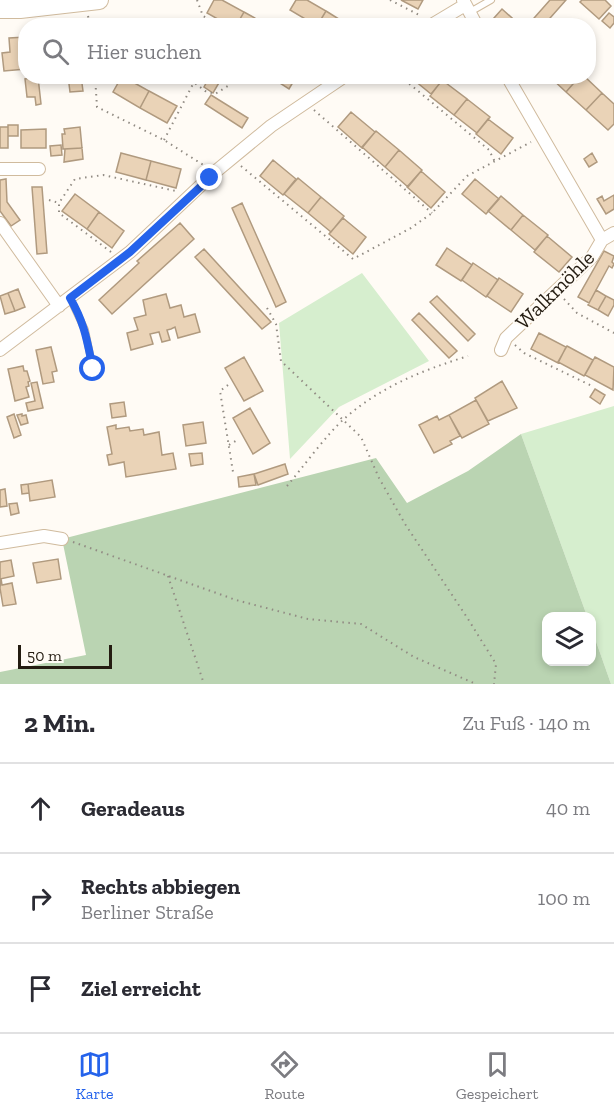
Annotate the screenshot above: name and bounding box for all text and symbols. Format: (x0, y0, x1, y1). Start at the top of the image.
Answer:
search box (18, 18, 596, 84)
icon: search (39, 35, 72, 68)
text: Hier suchen (87, 38, 201, 65)
route end (196, 164, 222, 190)
street label: Walkmöhle (510, 245, 599, 334)
route start (79, 355, 105, 381)
map controls (542, 612, 596, 666)
button: layers (542, 612, 596, 666)
scale bar (18, 642, 112, 670)
text: 50 m (27, 646, 62, 665)
text: 2 Min. (24, 707, 95, 739)
text: Zu Fuß · 140 m (463, 711, 590, 735)
icon: ahead (24, 792, 57, 825)
text: Geradeaus (81, 795, 185, 822)
text: 40 m (546, 796, 590, 820)
text: Rechts abbiegen (81, 873, 240, 900)
icon: right (24, 882, 57, 915)
text: 100 m (537, 886, 590, 910)
text: Berliner Straße (81, 900, 214, 924)
icon: arrive (24, 972, 57, 1005)
text: Ziel erreicht (81, 975, 201, 1002)
tab: Karte (75, 1048, 114, 1103)
tab: Route (264, 1048, 305, 1103)
tab: Gespeichert (456, 1048, 539, 1103)

